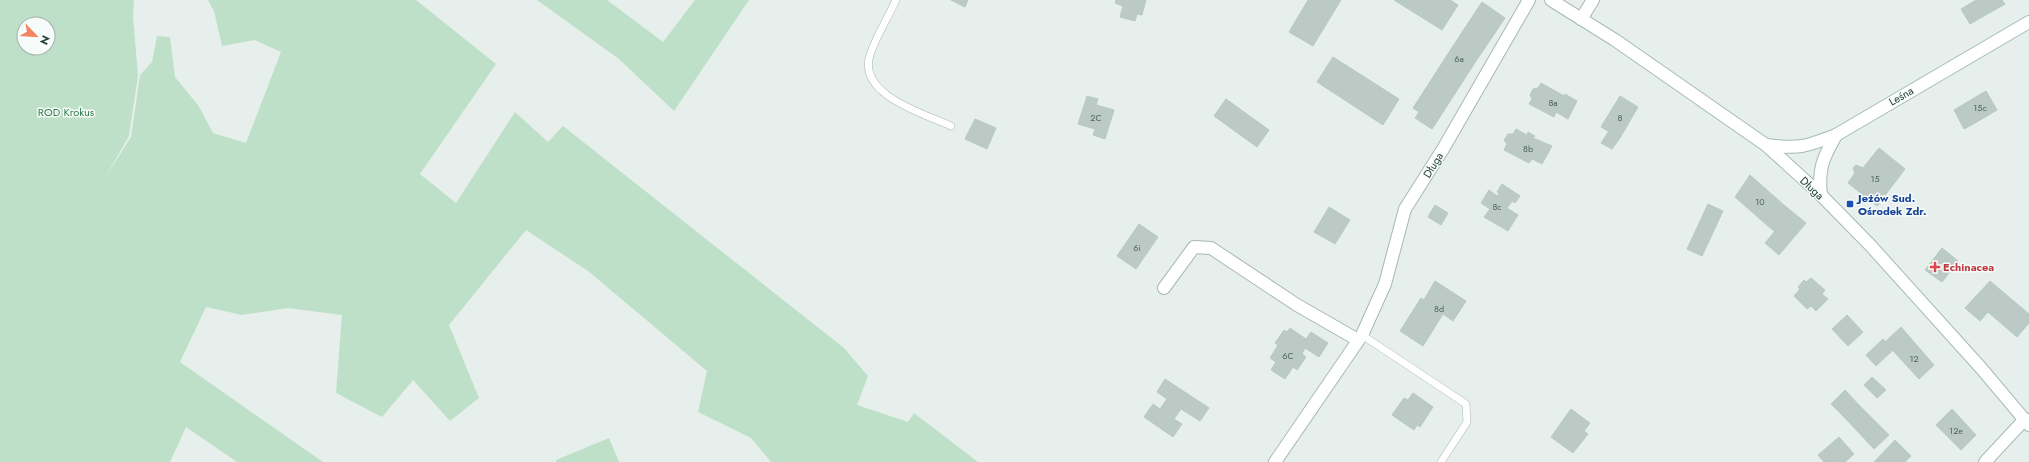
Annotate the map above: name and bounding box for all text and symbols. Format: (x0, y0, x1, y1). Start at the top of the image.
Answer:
north arrow (16, 16, 56, 56)
text: N (36, 33, 54, 48)
house number: 6a (1454, 52, 1464, 65)
street label: Leśna (1886, 83, 1916, 109)
house number: 8a (1548, 96, 1558, 109)
house number: 15c (1973, 101, 1987, 114)
park label: ROD Krokus (38, 104, 95, 120)
house number: 2C (1090, 111, 1102, 124)
house number: 8 (1618, 111, 1623, 124)
house number: 8b (1523, 142, 1533, 155)
street label: Długa (1419, 149, 1447, 181)
house number: 15 (1870, 172, 1880, 185)
street label: Długa (1797, 173, 1827, 203)
place label: Jeżów Sud. Ośrodek Zdr. (1856, 190, 1927, 219)
house number: 10 (1755, 195, 1765, 208)
marker: Jeżów Sud. Ośrodek Zdr. (1845, 199, 1855, 209)
house number: 8c (1492, 200, 1502, 213)
house number: 6i (1133, 241, 1141, 254)
place label: Echinacea (1943, 259, 1994, 275)
marker: Echinacea (1930, 262, 1940, 272)
house number: 8d (1434, 302, 1444, 315)
house number: 6C (1282, 349, 1294, 362)
house number: 12 (1909, 352, 1919, 365)
house number: 12e (1949, 424, 1963, 437)

